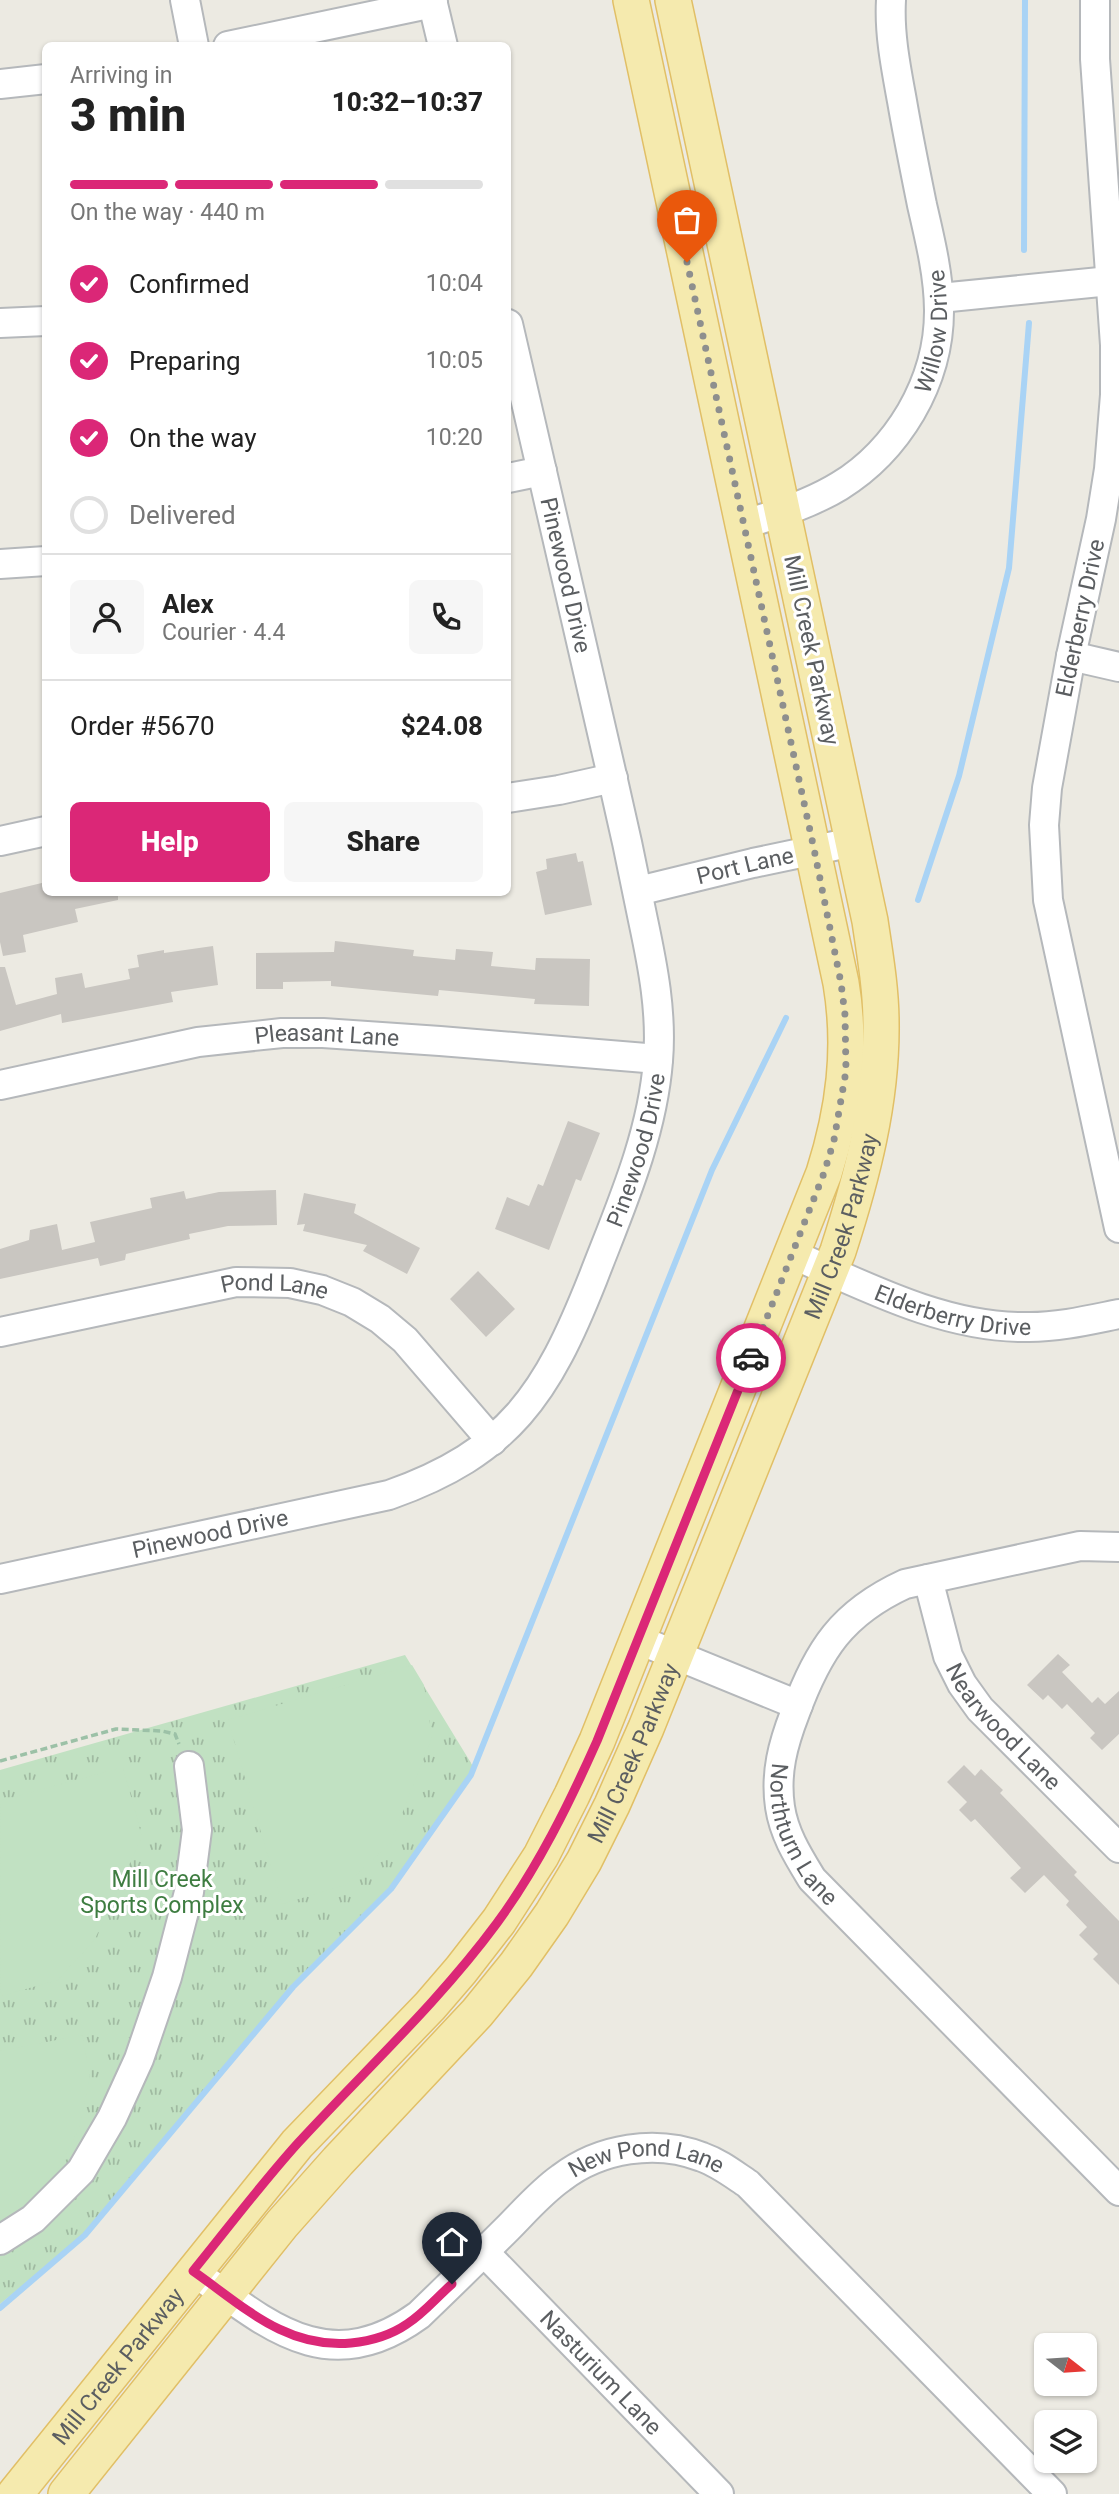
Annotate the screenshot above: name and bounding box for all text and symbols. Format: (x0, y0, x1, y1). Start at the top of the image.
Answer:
text: Arriving in (70, 62, 173, 89)
text: 10:32–10:37 (332, 87, 483, 117)
text: 3 min (70, 88, 186, 142)
pin (657, 190, 717, 262)
text: On the way · 440 m (70, 199, 265, 226)
icon: bag (668, 201, 706, 239)
icon: check (70, 265, 108, 303)
street label: Willow Drive (909, 268, 953, 397)
text: Confirmed (129, 269, 250, 299)
text: 10:04 (426, 270, 483, 297)
icon: check (70, 342, 108, 380)
text: Preparing (129, 346, 241, 376)
text: 10:05 (426, 347, 483, 374)
icon: check (70, 419, 108, 457)
text: On the way (129, 423, 257, 453)
text: 10:20 (426, 424, 483, 451)
street label: Pinewood Drive (534, 495, 597, 656)
text: Delivered (129, 500, 236, 530)
street label: Elderberry Drive (1051, 537, 1110, 700)
street label: Mill Creek Parkway (778, 553, 845, 748)
button: person (70, 580, 144, 654)
button: phone (409, 580, 483, 654)
text: Alex (162, 589, 214, 619)
text: Courier · 4.4 (162, 619, 285, 646)
text: Order #5670 (70, 711, 215, 741)
text: $24.08 (401, 711, 483, 741)
button: Help (70, 802, 270, 882)
button: Share (284, 802, 483, 882)
street label: Port Lane (694, 842, 796, 890)
street label: Pleasant Lane (253, 1020, 400, 1052)
street label: Pinewood Drive (601, 1072, 671, 1231)
street label: Mill Creek Parkway (799, 1131, 884, 1323)
street label: Pond Lane (218, 1269, 333, 1305)
street label: Elderberry Drive (870, 1279, 1031, 1341)
courier (716, 1323, 786, 1393)
icon: car (732, 1339, 770, 1377)
street label: Pinewood Drive (130, 1504, 291, 1564)
street label: Mill Creek Parkway (582, 1659, 685, 1848)
street label: Nearwood Lane (940, 1659, 1066, 1796)
street label: Northturn Lane (764, 1762, 843, 1911)
park label: Mill Creek Sports Complex (80, 1866, 244, 1919)
street label: New Pond Lane (564, 2135, 729, 2184)
pin (422, 2212, 482, 2284)
icon: home (433, 2223, 471, 2261)
street label: Mill Creek Parkway (47, 2283, 190, 2451)
street label: Nasturium Lane (534, 2305, 667, 2441)
north arrow (1034, 2333, 1097, 2396)
map controls (1034, 2333, 1097, 2473)
button: layers (1034, 2410, 1097, 2473)

